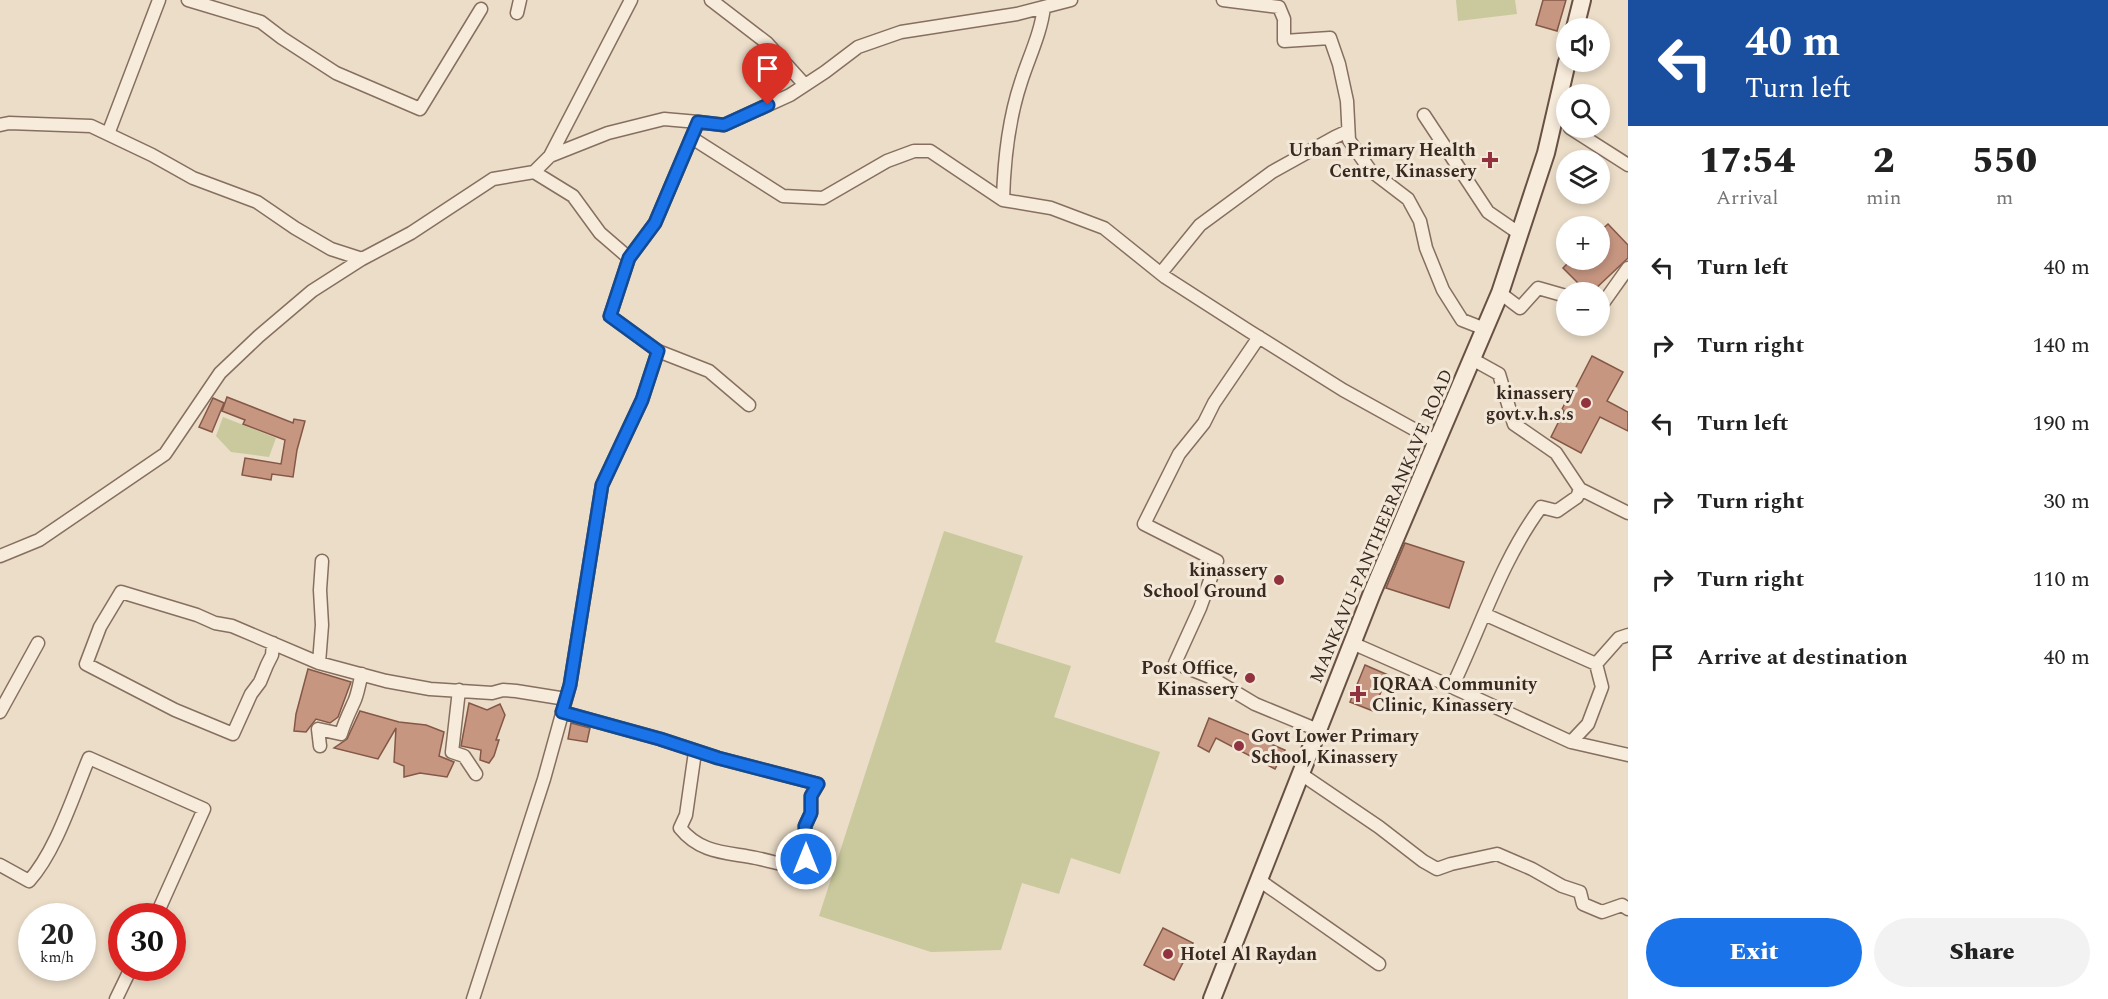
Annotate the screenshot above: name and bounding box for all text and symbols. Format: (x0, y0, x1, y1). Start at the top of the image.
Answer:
text: 40 m (1745, 11, 1840, 74)
map controls (1556, 18, 1610, 336)
button: sound (1556, 18, 1610, 72)
icon: left (1646, 24, 1724, 102)
pin (742, 43, 793, 105)
icon: arrive (751, 52, 784, 85)
text: Turn left (1745, 68, 1851, 110)
button: search (1556, 84, 1610, 138)
text: 17:54 (1699, 134, 1795, 189)
text: 2 (1873, 134, 1895, 189)
text: 550 (1972, 134, 2037, 189)
place label: Urban Primary Health Centre, Kinassery (1289, 137, 1477, 185)
button: layers (1556, 150, 1610, 204)
marker: Urban Primary Health Centre, Kinassery (1481, 151, 1499, 169)
text: Arrival (1716, 183, 1778, 213)
text: min (1866, 183, 1901, 213)
text: m (1996, 183, 2013, 213)
button: + (1556, 216, 1610, 270)
icon: left (1646, 251, 1679, 284)
text: Turn left (1697, 251, 1789, 284)
text: 40 m (2044, 251, 2090, 284)
button: − (1556, 282, 1610, 336)
icon: right (1646, 329, 1679, 362)
text: Turn right (1697, 329, 1804, 362)
text: 140 m (2033, 329, 2090, 362)
street label: MANKAVU-PANTHEERANKAVE ROAD (1303, 365, 1460, 687)
place label: kinassery govt.v.h.s.s (1486, 380, 1575, 428)
marker: kinassery govt.v.h.s.s (1579, 396, 1593, 410)
icon: left (1646, 407, 1679, 440)
text: Turn left (1697, 407, 1789, 440)
text: 190 m (2033, 407, 2090, 440)
icon: right (1646, 485, 1679, 518)
text: Turn right (1697, 485, 1804, 518)
text: 30 m (2044, 485, 2090, 518)
place label: kinassery School Ground (1143, 557, 1268, 605)
icon: right (1646, 563, 1679, 596)
text: Turn right (1697, 563, 1804, 596)
text: 110 m (2033, 563, 2090, 596)
marker: kinassery School Ground (1272, 573, 1286, 587)
icon: arrive (1646, 641, 1679, 674)
text: Arrive at destination (1697, 641, 1908, 674)
text: 40 m (2044, 641, 2090, 674)
place label: Post Office, Kinassery (1141, 655, 1239, 703)
marker: Post Office, Kinassery (1243, 671, 1257, 685)
place label: IQRAA Community Clinic, Kinassery (1372, 671, 1538, 719)
marker: IQRAA Community Clinic, Kinassery (1349, 685, 1367, 703)
place label: Govt Lower Primary School, Kinassery (1251, 723, 1420, 771)
marker: Govt Lower Primary School, Kinassery (1232, 739, 1246, 753)
position arrow (774, 827, 838, 891)
speed limit sign: 30 (108, 903, 186, 981)
text: 20 (40, 912, 74, 958)
button: Exit (1646, 918, 1862, 987)
button: Share (1874, 918, 2090, 987)
place label: Hotel Al Raydan (1180, 941, 1317, 968)
text: km/h (40, 946, 74, 969)
marker: Hotel Al Raydan (1161, 947, 1175, 961)

